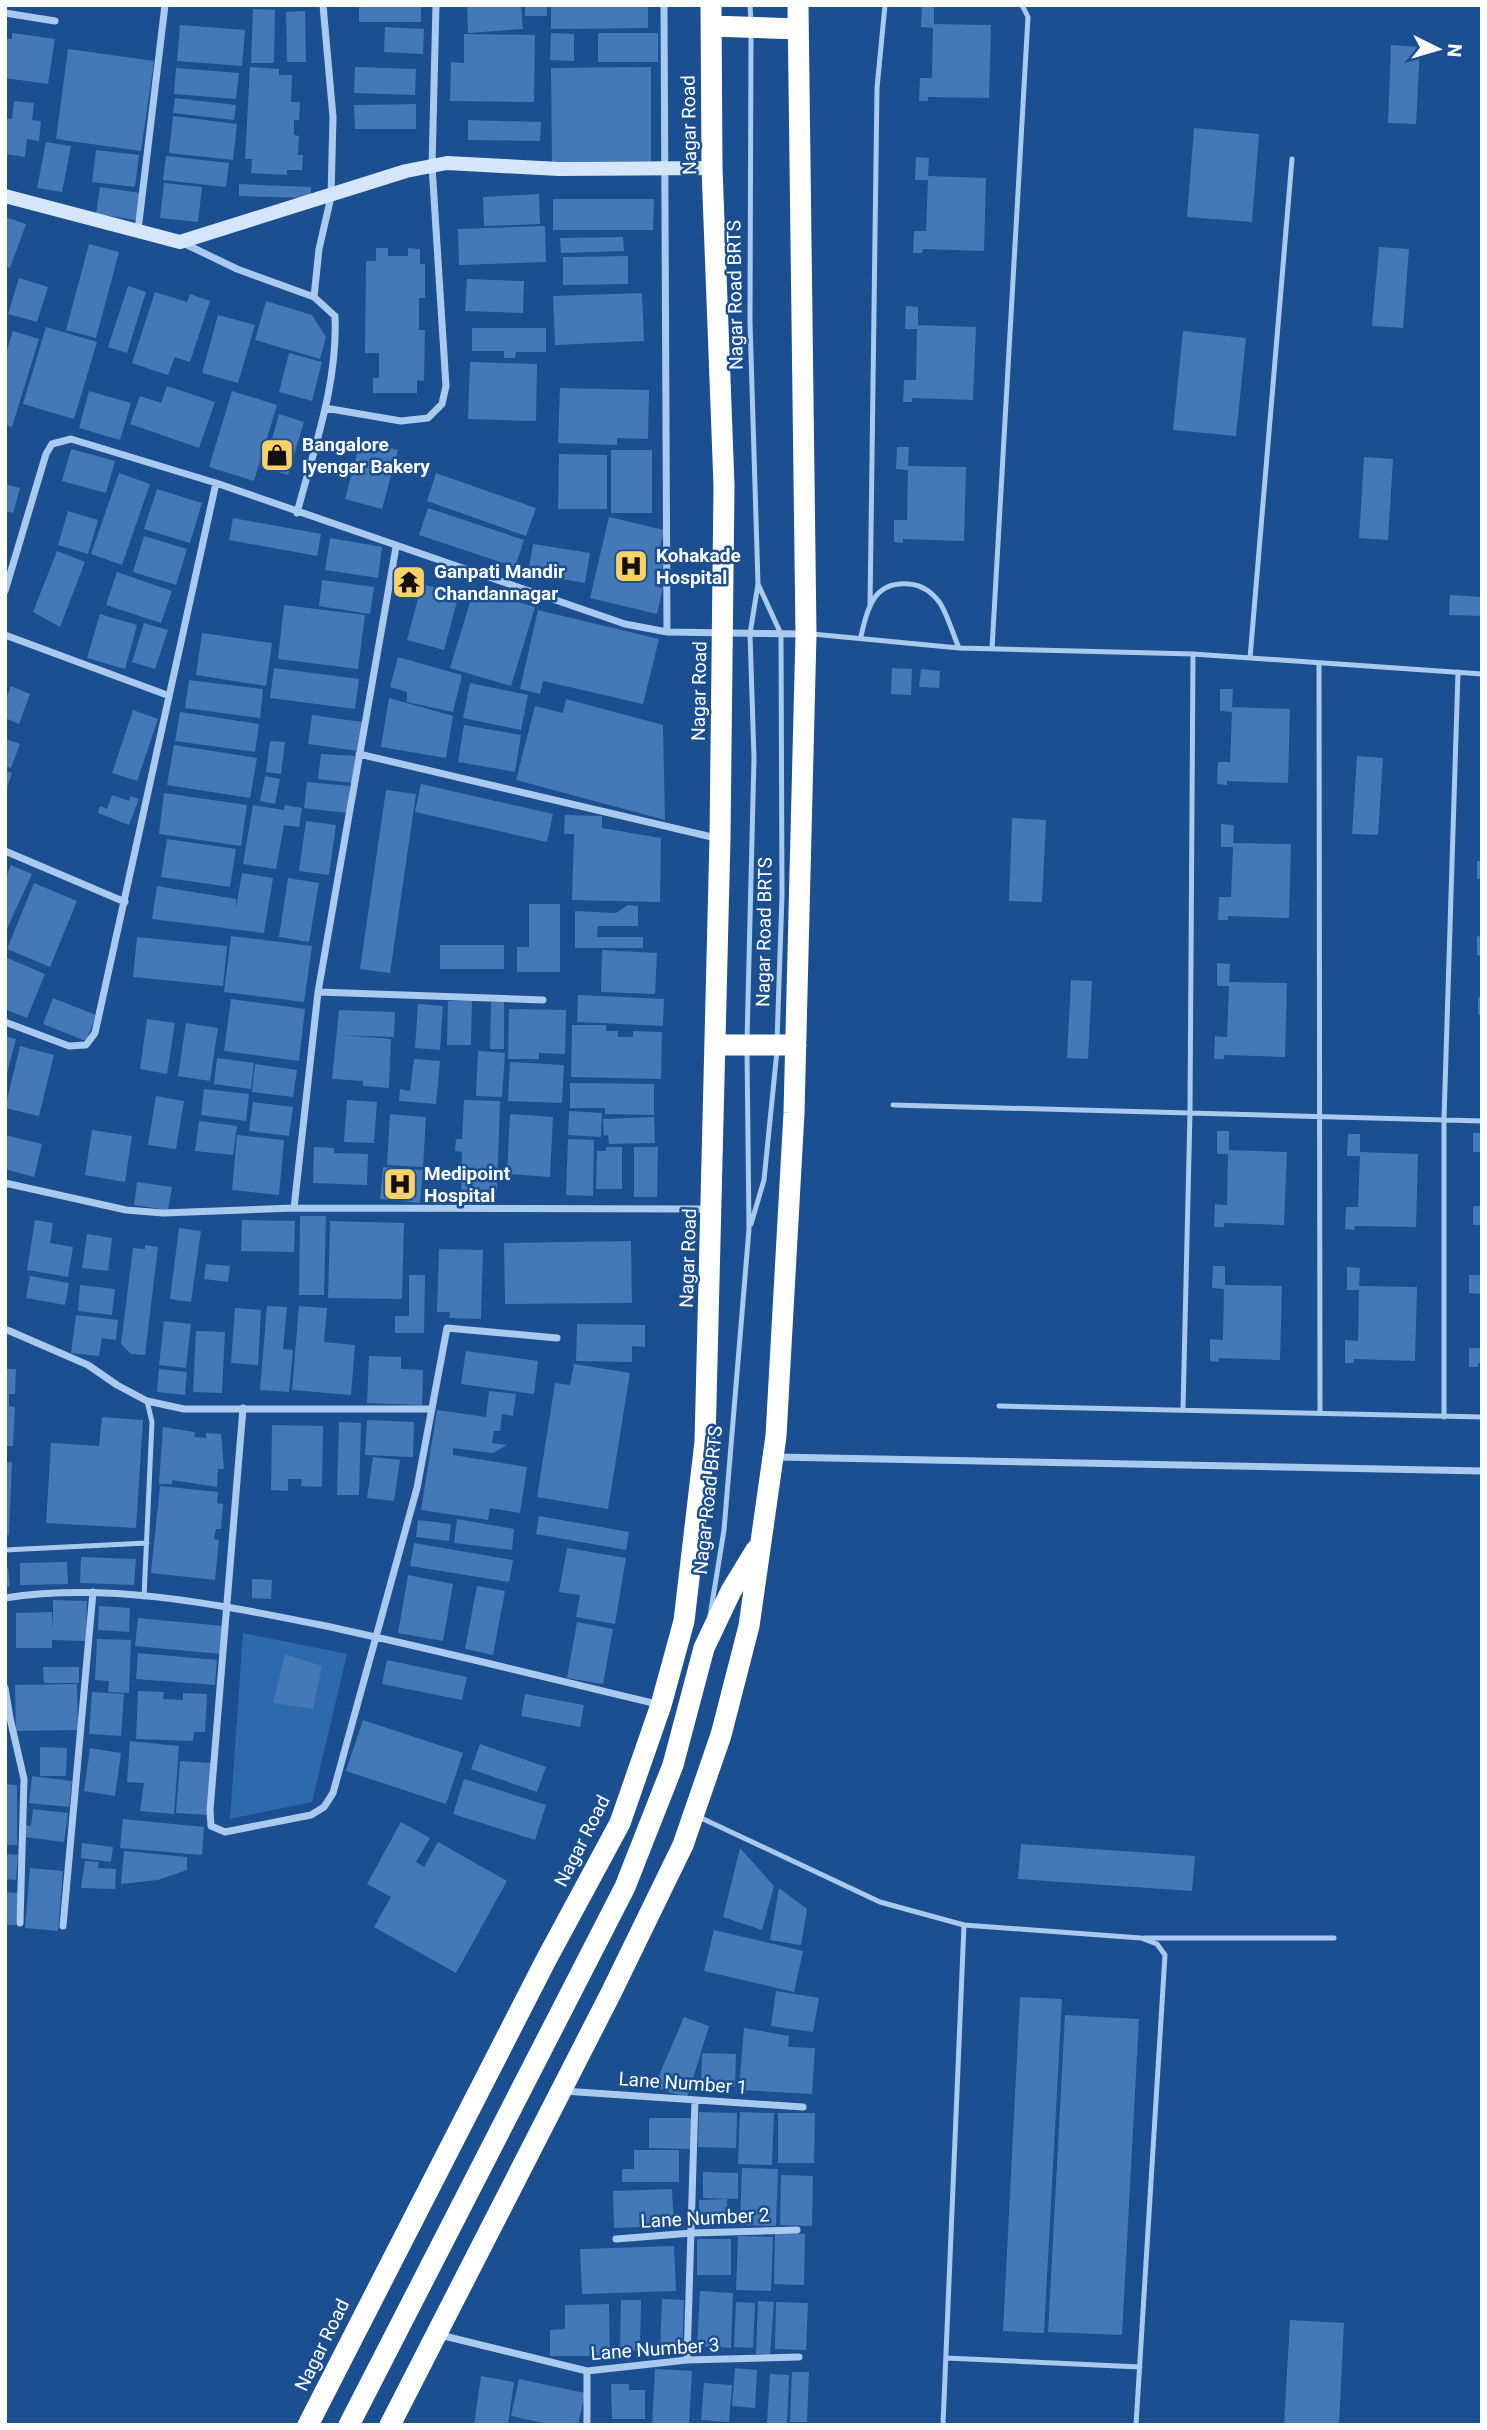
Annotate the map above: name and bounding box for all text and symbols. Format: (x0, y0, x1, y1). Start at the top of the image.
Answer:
north arrow (1403, 14, 1473, 84)
text: N (1442, 43, 1466, 58)
street label: Nagar Road (677, 75, 701, 175)
street label: Nagar Road BRTS (722, 220, 748, 370)
place label: Bangalore Iyengar Bakery (302, 433, 430, 478)
shop icon: Bangalore Iyengar Bakery (258, 436, 296, 474)
place label: Kohakade Hospital (656, 544, 741, 589)
hospital icon: Kohakade Hospital (612, 547, 650, 585)
place label: Ganpati Mandir Chandannagar (434, 560, 565, 605)
temple icon: Ganpati Mandir Chandannagar (390, 563, 428, 601)
street label: Nagar Road (687, 641, 711, 741)
street label: Nagar Road BRTS (751, 857, 777, 1007)
place label: Medipoint Hospital (424, 1162, 511, 1207)
hospital icon: Medipoint Hospital (381, 1165, 419, 1203)
street label: Nagar Road (675, 1208, 701, 1308)
street label: Nagar Road BRTS (689, 1424, 727, 1576)
street label: Nagar Road (549, 1791, 615, 1891)
street label: Lane Number 1 (618, 2067, 748, 2099)
street label: Lane Number 2 (640, 2203, 770, 2233)
street label: Nagar Road (290, 2295, 354, 2395)
street label: Lane Number 3 (590, 2333, 720, 2365)

